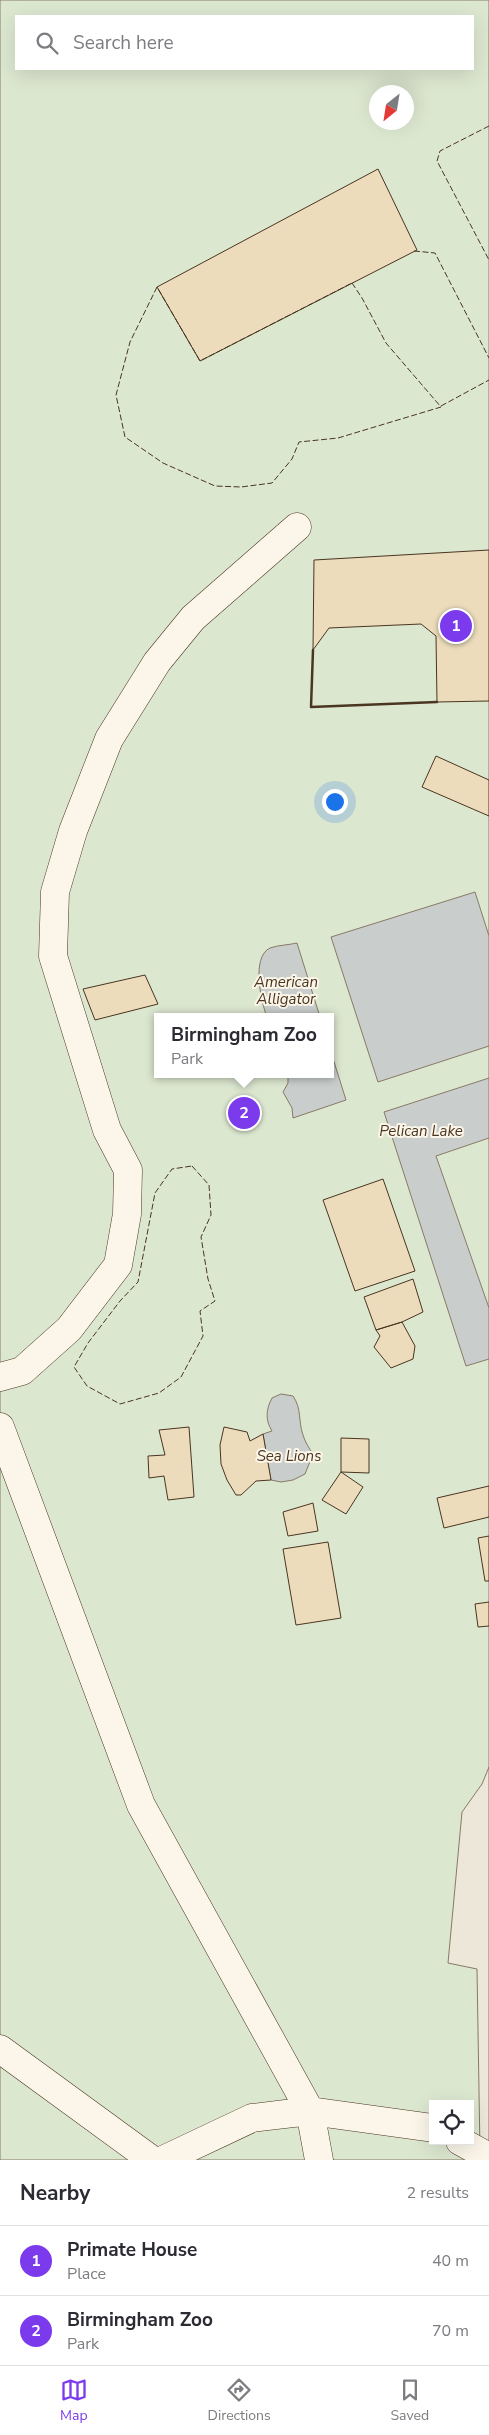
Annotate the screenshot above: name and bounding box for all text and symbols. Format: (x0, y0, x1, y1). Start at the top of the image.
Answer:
search box (15, 15, 474, 70)
icon: search (33, 29, 61, 57)
text: Search here (73, 30, 174, 56)
north arrow (369, 85, 414, 130)
pin: 1 (440, 607, 472, 645)
your location (322, 789, 348, 815)
water label: American Alligator (253, 972, 318, 1009)
popup (154, 1013, 334, 1078)
text: Birmingham Zoo (171, 1022, 317, 1048)
text: Park (171, 1048, 203, 1070)
pin: 2 (228, 1094, 260, 1132)
water label: Pelican Lake (379, 1121, 463, 1141)
water label: Sea Lions (257, 1446, 321, 1466)
map controls (429, 2100, 474, 2145)
button: locate (429, 2100, 474, 2145)
text: Nearby (20, 2179, 90, 2207)
text: 2 results (407, 2182, 469, 2204)
text: Primate House (67, 2237, 197, 2263)
text: 1 (31, 2250, 41, 2272)
text: 40 m (432, 2250, 469, 2272)
text: Place (67, 2263, 106, 2285)
text: Birmingham Zoo (67, 2307, 213, 2333)
text: 2 (31, 2320, 41, 2342)
text: 70 m (432, 2320, 469, 2342)
text: Park (67, 2333, 99, 2355)
tab: Map (60, 2376, 88, 2425)
tab: Directions (208, 2376, 271, 2425)
tab: Saved (390, 2376, 429, 2425)

